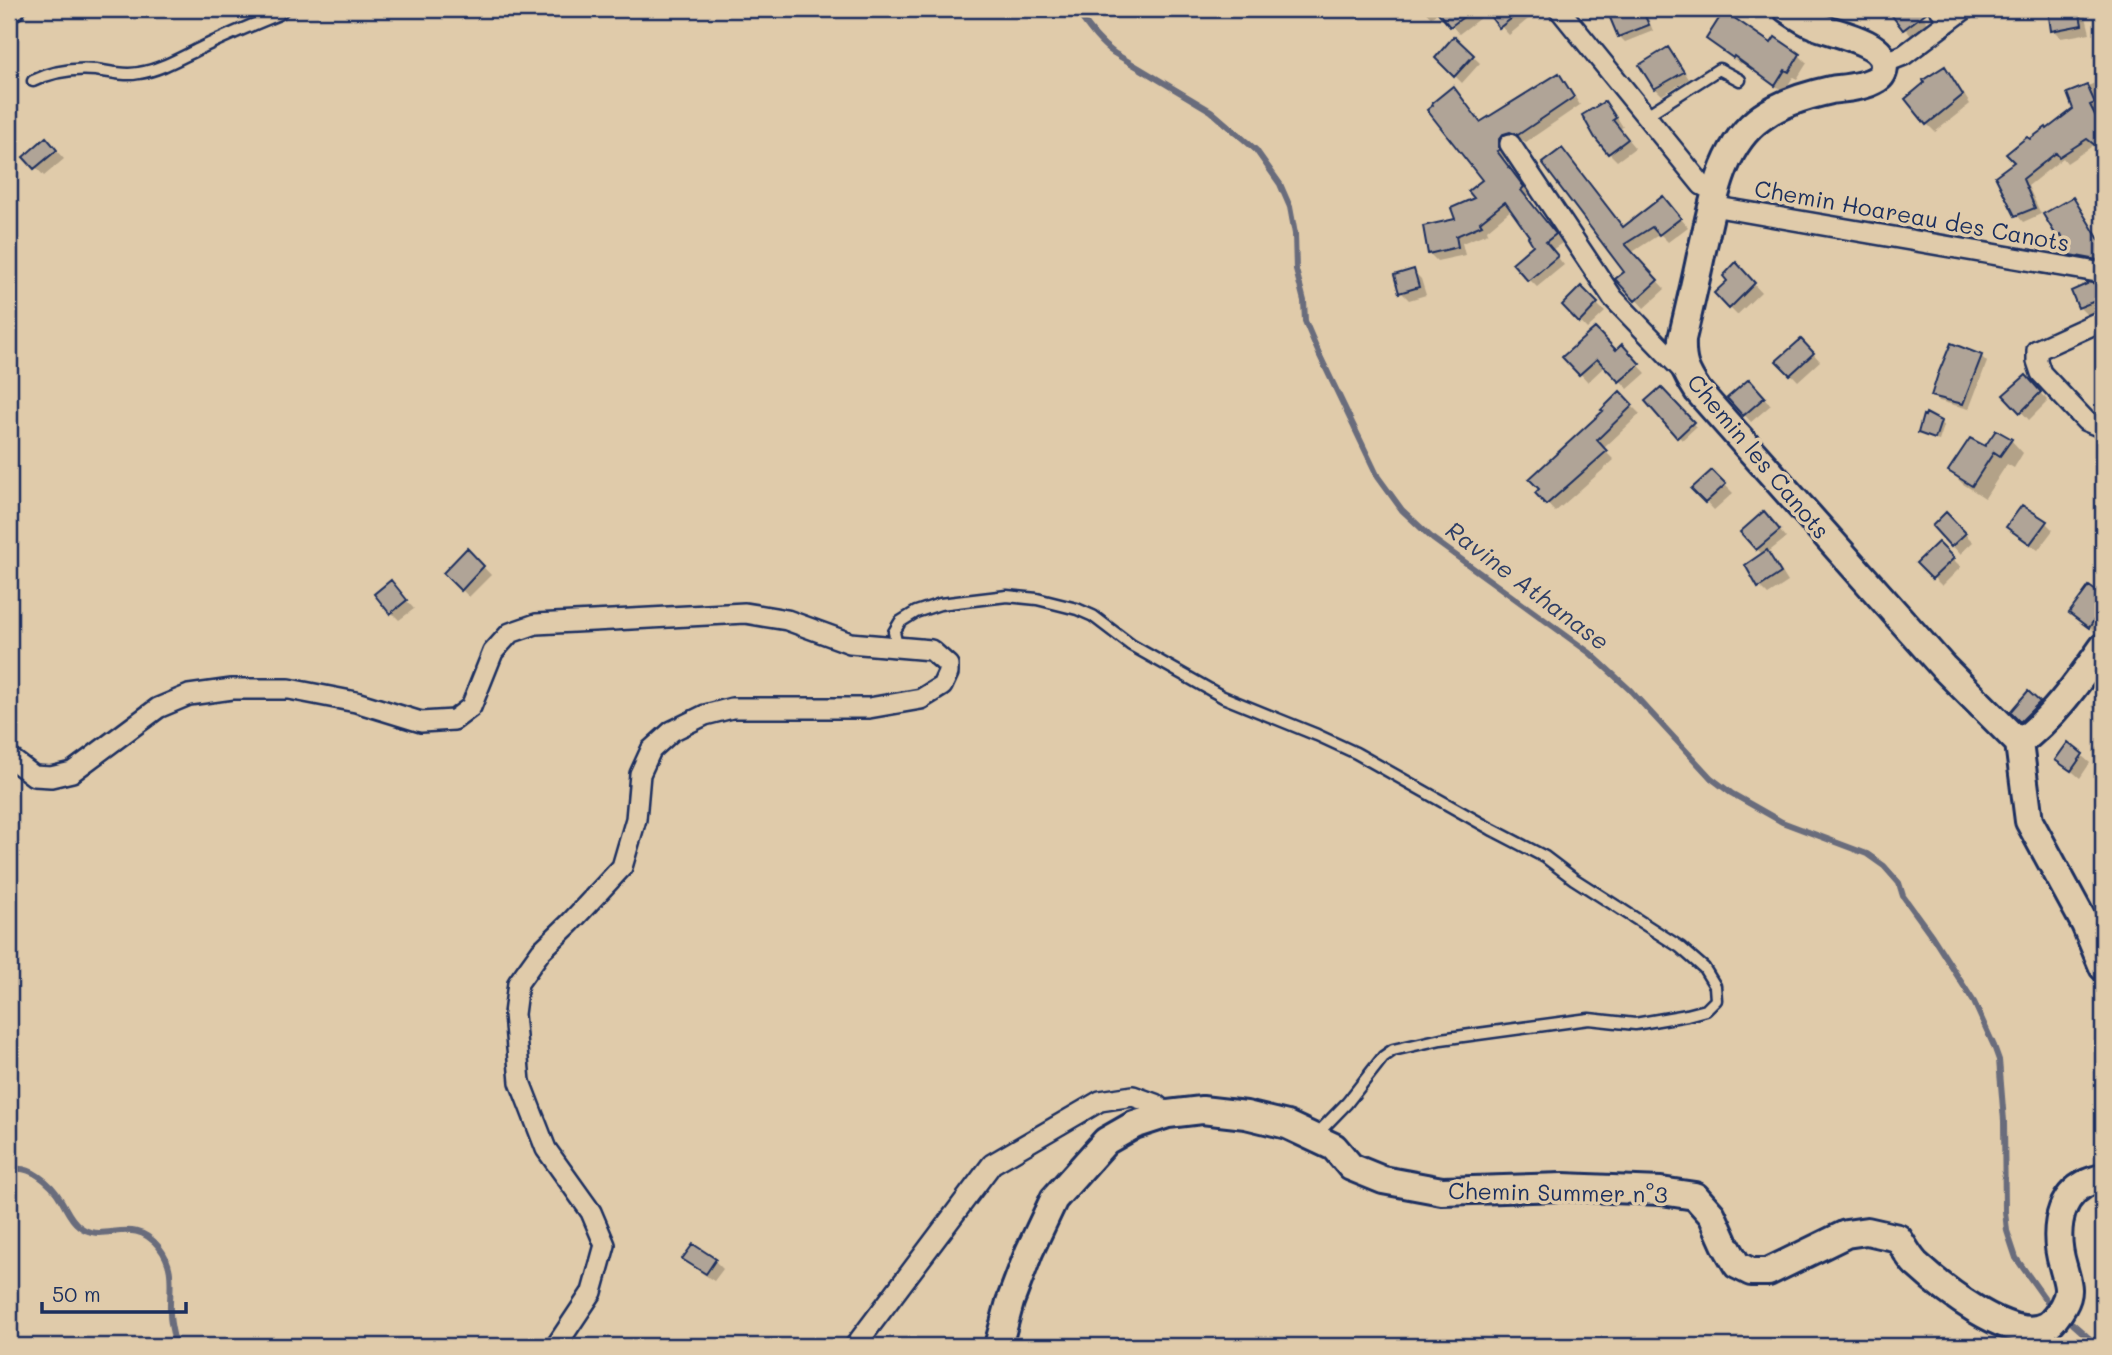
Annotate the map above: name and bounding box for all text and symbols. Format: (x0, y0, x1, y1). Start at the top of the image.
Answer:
street label: Chemin Hoareau des Canots (1752, 173, 2072, 257)
street label: Chemin les Canots (1681, 367, 1837, 545)
water label: Ravine Athanase (1440, 513, 1616, 657)
street label: Chemin Summer n°3 (1448, 1175, 1668, 1209)
scale bar (42, 1271, 186, 1315)
text: 50 m (52, 1280, 101, 1307)

